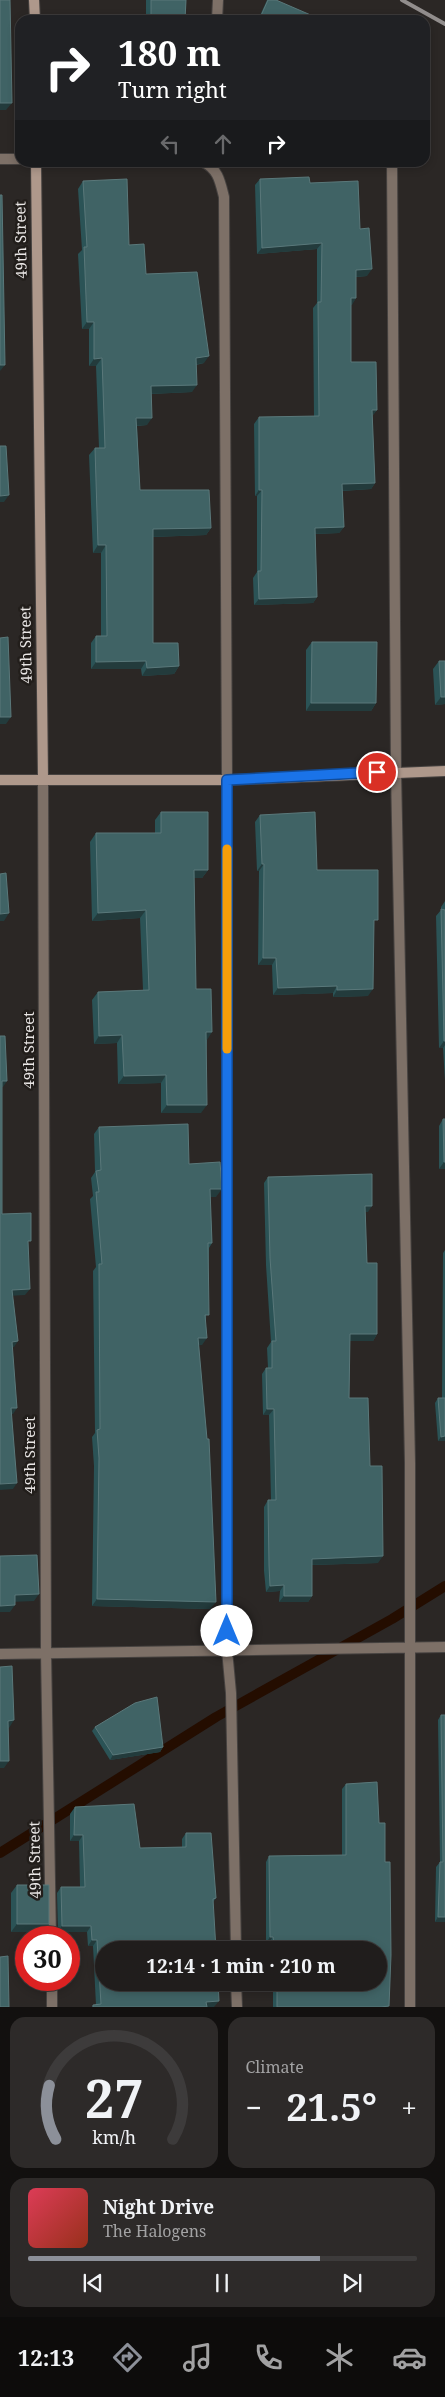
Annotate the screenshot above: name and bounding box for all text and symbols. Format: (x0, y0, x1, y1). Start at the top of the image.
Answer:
text: 180 m (118, 29, 221, 76)
icon: right (35, 35, 100, 100)
text: Turn right (118, 74, 227, 104)
icon: left (156, 130, 184, 158)
icon: ahead (209, 130, 237, 158)
icon: right (262, 130, 290, 158)
street label: 49th Street (9, 201, 31, 279)
street label: 49th Street (14, 606, 36, 684)
pin (356, 751, 398, 793)
icon: arrive (363, 758, 391, 786)
street label: 49th Street (18, 1011, 38, 1089)
street label: 49th Street (19, 1416, 39, 1494)
position arrow (200, 1604, 252, 1656)
street label: 49th Street (23, 1821, 45, 1899)
speed limit sign: 30 (15, 1926, 80, 1991)
text: 12:14 · 1 min · 210 m (146, 1953, 336, 1979)
text: Climate (246, 2056, 304, 2078)
text: 27 (84, 2062, 143, 2133)
text: 21.5° (286, 2080, 377, 2132)
text: − (246, 2088, 262, 2126)
text: + (401, 2088, 417, 2126)
text: km/h (92, 2125, 136, 2149)
text: Night Drive (103, 2194, 214, 2220)
text: The Halogens (103, 2220, 206, 2242)
icon: previous (79, 2269, 107, 2297)
icon: pause (208, 2269, 236, 2297)
icon: next (338, 2269, 366, 2297)
icon: directions (110, 2340, 145, 2375)
icon: music (180, 2340, 215, 2375)
icon: phone (251, 2340, 286, 2375)
icon: climate (322, 2340, 357, 2375)
icon: car (392, 2340, 427, 2375)
text: 12:13 (18, 2342, 74, 2372)

